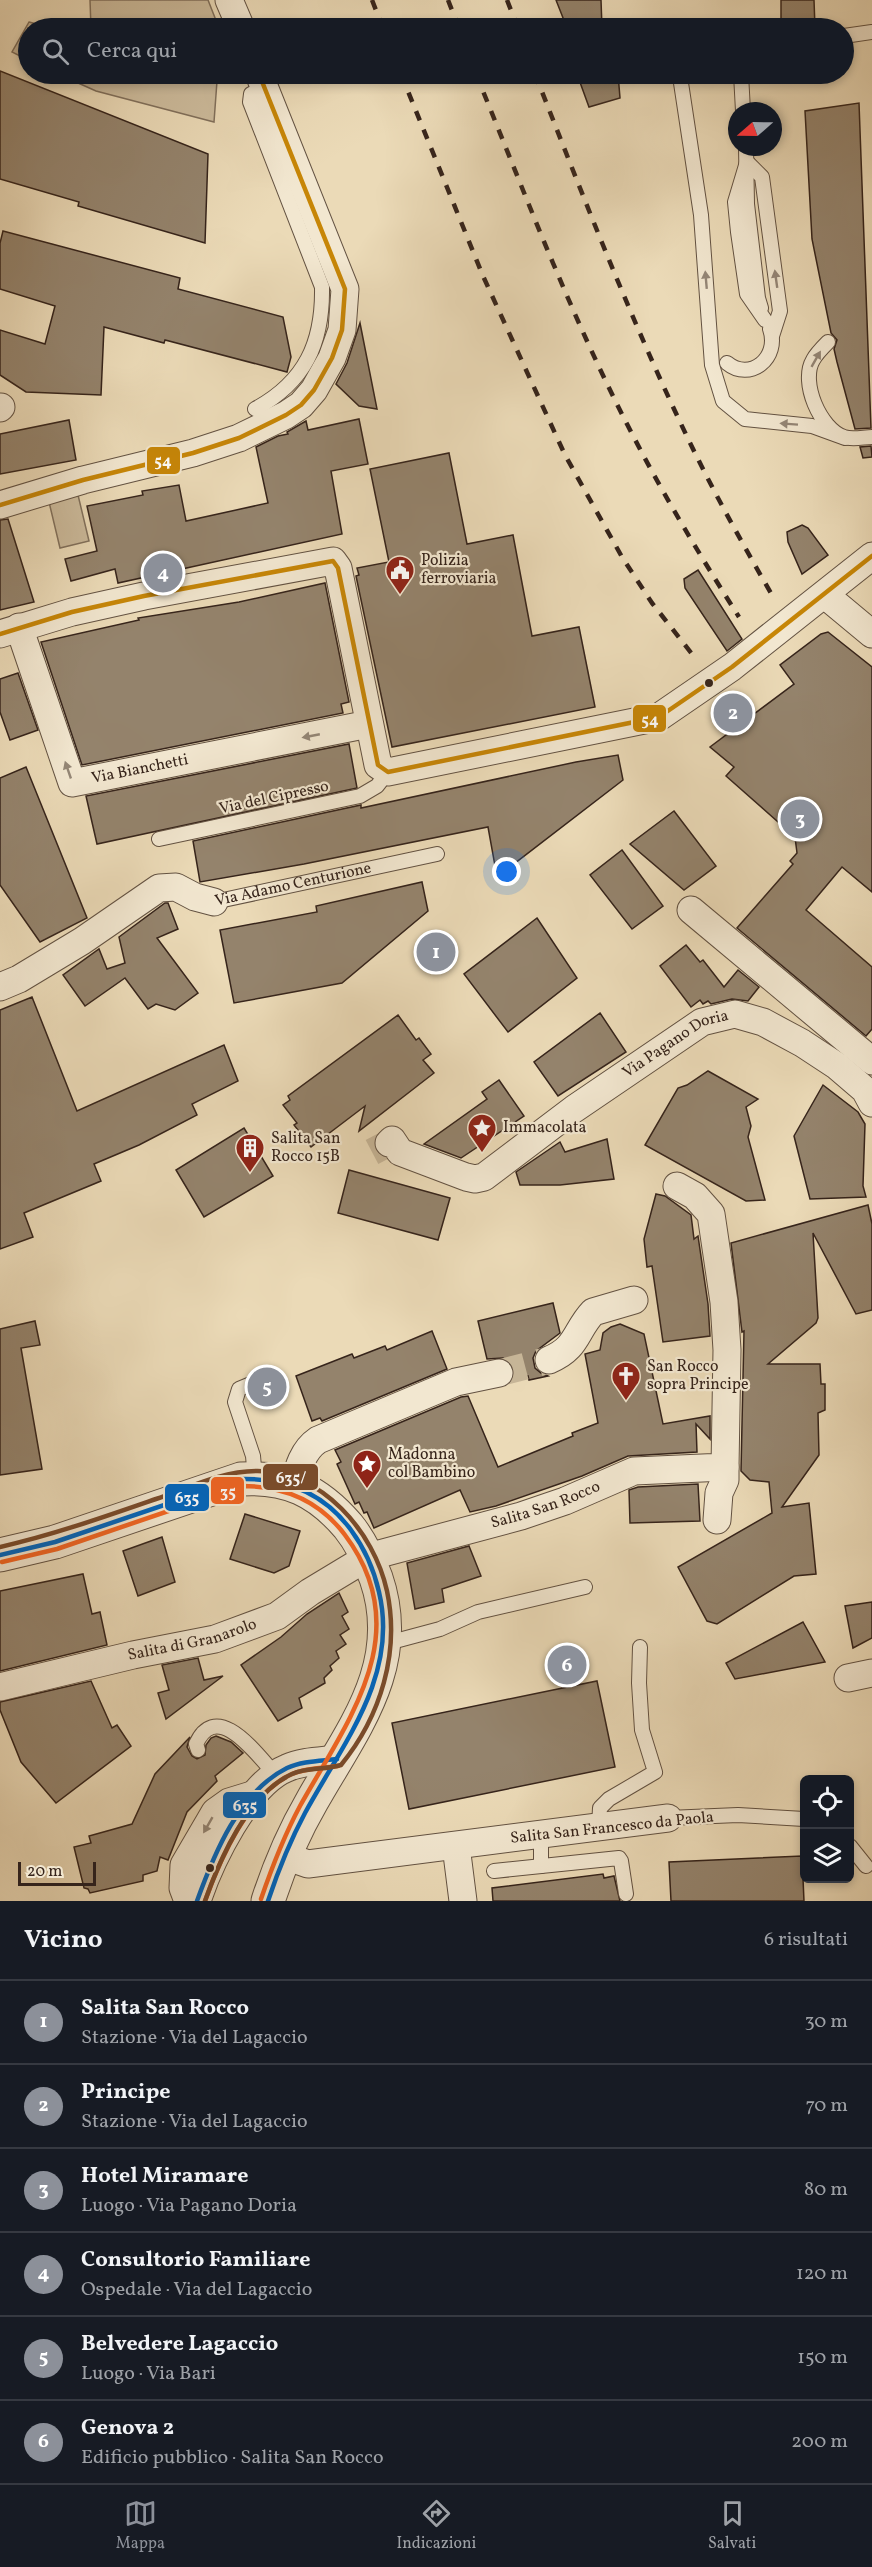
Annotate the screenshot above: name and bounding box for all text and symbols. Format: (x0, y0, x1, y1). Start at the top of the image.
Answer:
search box (18, 18, 854, 84)
icon: search (39, 35, 72, 68)
text: Cerca qui (87, 36, 177, 67)
north arrow (728, 102, 782, 156)
one-way arrow (771, 270, 780, 289)
one-way arrow (702, 271, 711, 290)
one-way arrow (811, 350, 821, 367)
one-way arrow (779, 420, 798, 429)
line badge: 54 (146, 446, 181, 475)
text: 54 (154, 451, 172, 473)
pin: 4 (144, 550, 182, 596)
place label: Polizia ferroviaria (421, 550, 497, 590)
public building icon: Polizia ferroviaria (384, 554, 416, 596)
unlabelled marker (703, 677, 715, 689)
pin: 2 (714, 690, 752, 736)
line badge: 54 (632, 704, 667, 733)
text: 54 (641, 710, 659, 732)
one-way arrow (302, 731, 321, 741)
street label: Via Bianchetti (90, 749, 190, 790)
one-way arrow (62, 760, 72, 778)
street label: Via del Cipresso (217, 776, 331, 820)
pin: 3 (780, 796, 820, 842)
street label: Via Adamo Centurione (213, 857, 373, 912)
your location (492, 857, 521, 886)
pin: 1 (416, 930, 456, 974)
street label: Via Pagano Doria (618, 1005, 731, 1084)
place icon: Immacolata (466, 1112, 498, 1154)
place label: Immacolata (503, 1117, 587, 1139)
place label: Salita San Rocco 15B (271, 1128, 341, 1168)
building icon: Salita San Rocco 15B (234, 1132, 266, 1174)
place label: San Rocco sopra Principe (647, 1356, 749, 1396)
church icon: San Rocco sopra Principe (610, 1360, 642, 1402)
pin: 5 (248, 1364, 286, 1410)
place label: Madonna col Bambino (388, 1444, 475, 1484)
place icon: Madonna col Bambino (351, 1448, 383, 1490)
line badge: 635/ (262, 1463, 319, 1491)
text: 635/ (276, 1468, 306, 1490)
line badge: 35 (210, 1476, 245, 1505)
street label: Salita San Rocco (488, 1476, 604, 1535)
text: 35 (220, 1482, 236, 1504)
line badge: 635 (164, 1483, 210, 1512)
text: 635 (175, 1488, 200, 1510)
street label: Salita di Granarolo (125, 1613, 260, 1667)
pin: 6 (548, 1642, 586, 1688)
map controls (800, 1775, 854, 1883)
button: locate (800, 1775, 854, 1829)
line badge: 635 (222, 1791, 267, 1819)
text: 635 (233, 1796, 258, 1818)
street label: Salita San Francesco da Paola (509, 1806, 715, 1850)
one-way arrow (203, 1817, 213, 1834)
button: layers (800, 1829, 854, 1883)
scale bar (18, 1859, 96, 1886)
text: 20 m (27, 1861, 62, 1883)
unlabelled marker (204, 1862, 216, 1874)
text: Vicino (24, 1922, 103, 1958)
text: 6 risultati (764, 1926, 848, 1954)
text: Salita San Rocco (81, 1993, 249, 2024)
text: 1 (39, 2008, 48, 2036)
text: 30 m (804, 2008, 848, 2036)
text: Stazione · Via del Lagaccio (81, 2024, 308, 2052)
text: Principe (81, 2077, 171, 2108)
text: 2 (38, 2092, 49, 2120)
text: 70 m (805, 2092, 848, 2120)
text: Stazione · Via del Lagaccio (81, 2108, 308, 2136)
text: Hotel Miramare (81, 2161, 248, 2192)
text: 3 (38, 2176, 49, 2204)
text: 80 m (804, 2176, 848, 2204)
text: Luogo · Via Pagano Doria (81, 2192, 297, 2220)
text: Consultorio Familiare (81, 2245, 310, 2276)
text: 4 (37, 2260, 50, 2288)
text: 120 m (796, 2260, 848, 2288)
text: Ospedale · Via del Lagaccio (81, 2276, 312, 2304)
text: Belvedere Lagaccio (81, 2329, 278, 2360)
text: 5 (39, 2344, 48, 2372)
text: 150 m (797, 2344, 848, 2372)
text: Luogo · Via Bari (81, 2360, 216, 2388)
text: Genova 2 (81, 2413, 174, 2444)
text: 6 (38, 2428, 49, 2456)
text: 200 m (791, 2428, 848, 2456)
text: Edificio pubblico · Salita San Rocco (81, 2444, 384, 2472)
tab: Mappa (116, 2497, 165, 2555)
tab: Indicazioni (397, 2497, 476, 2555)
tab: Salvati (708, 2497, 756, 2555)

